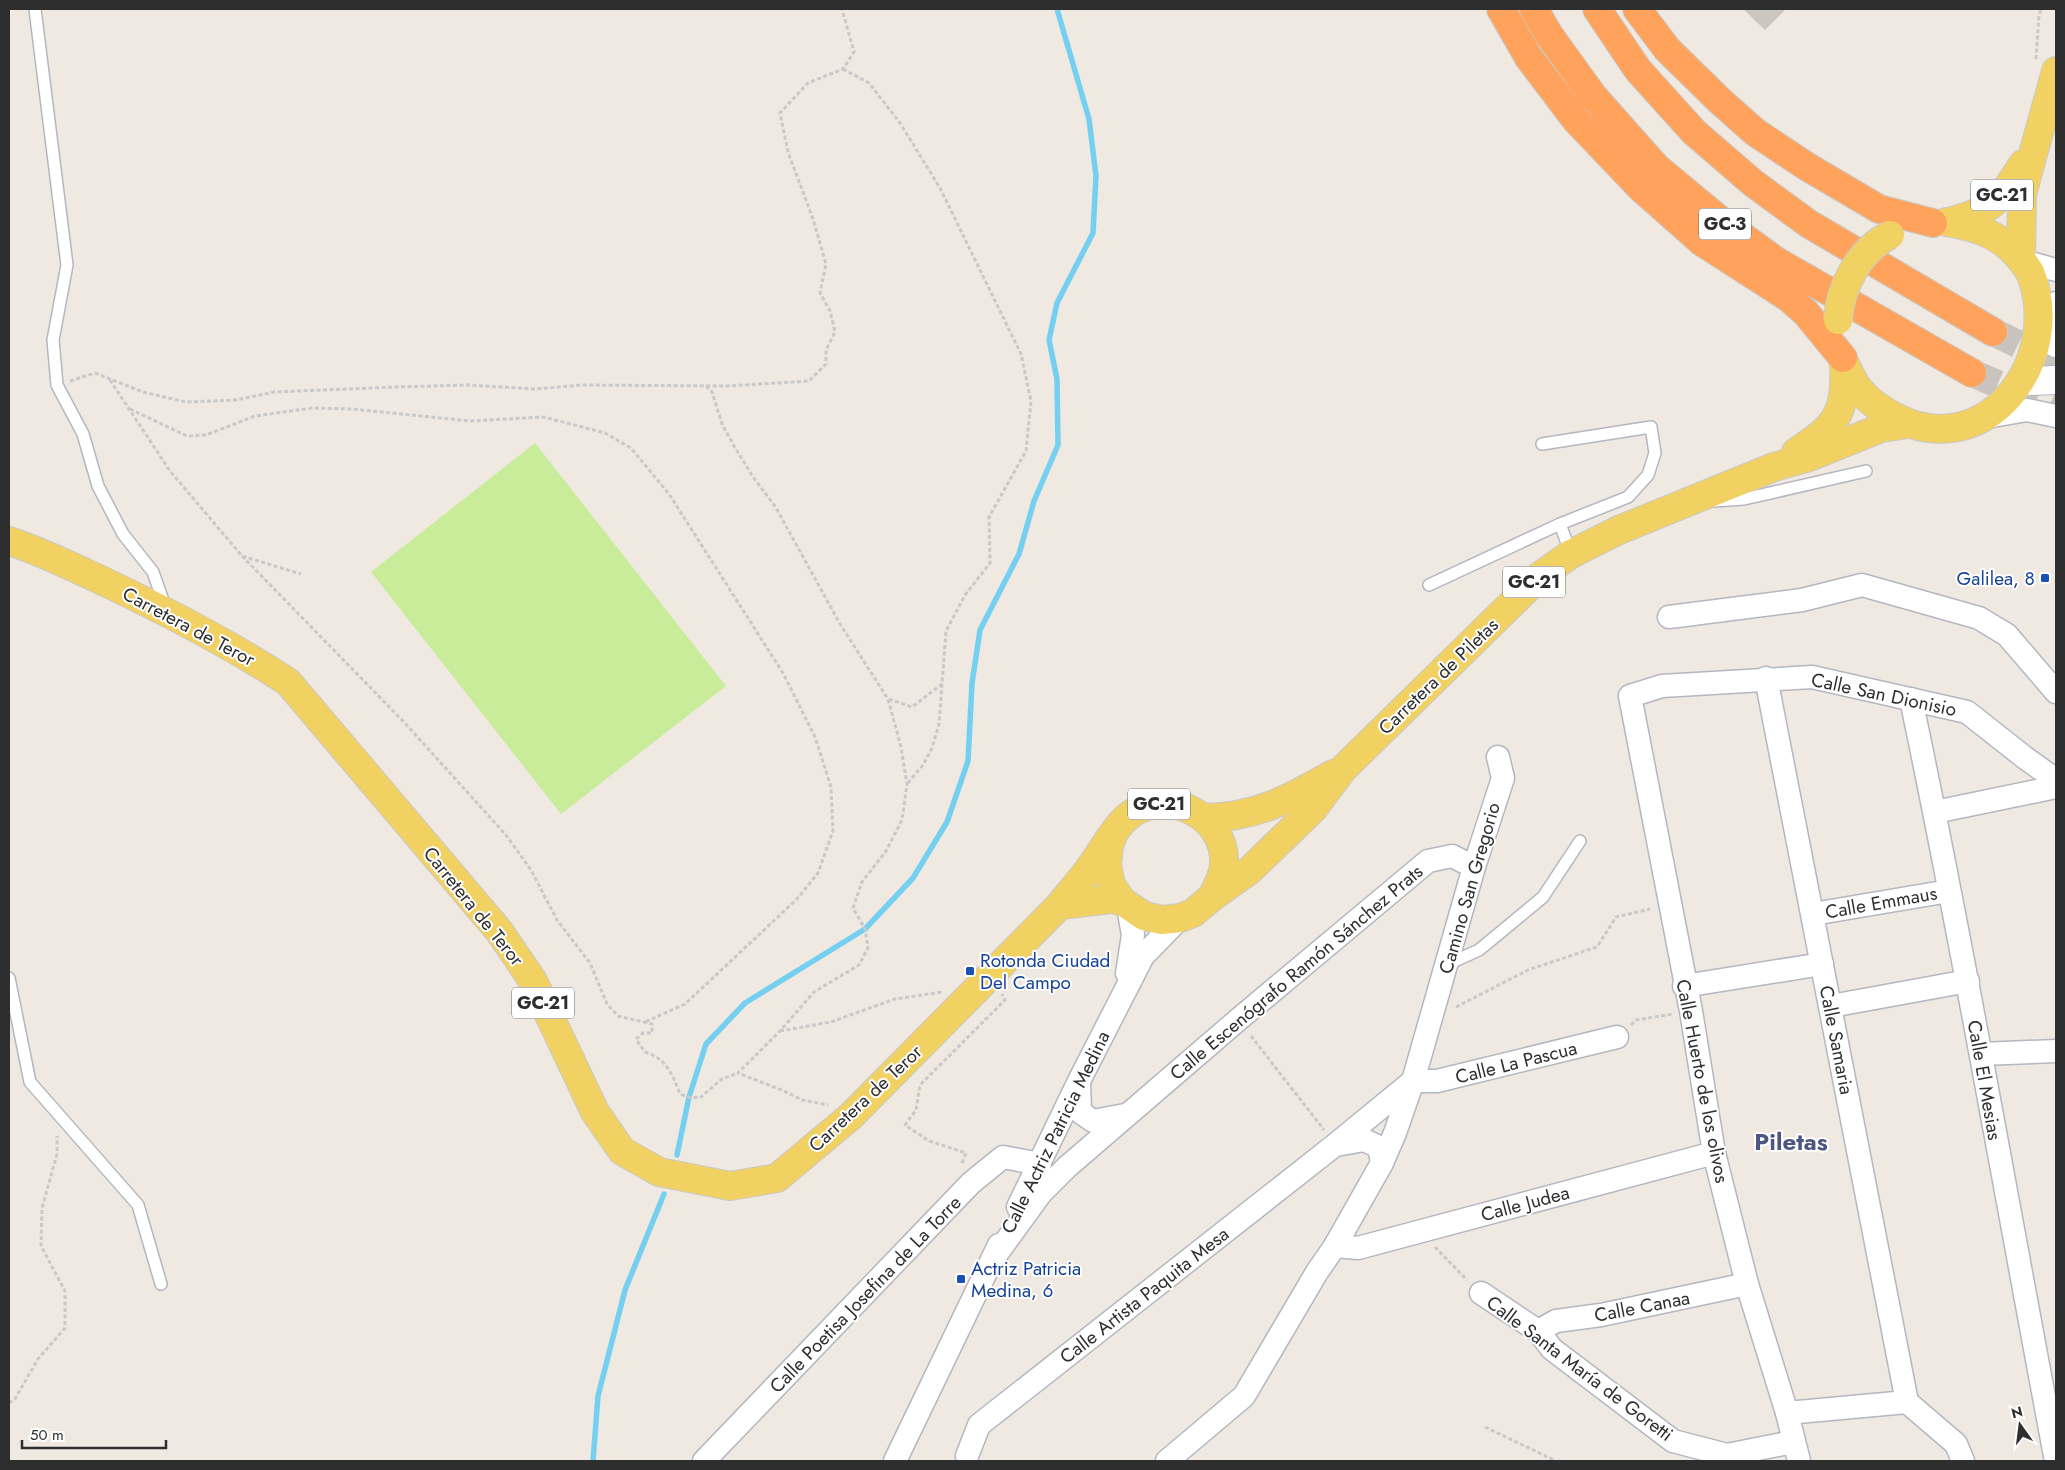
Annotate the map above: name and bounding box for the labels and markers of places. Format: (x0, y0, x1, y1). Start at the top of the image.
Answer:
place label: Galilea, 8 (1957, 565, 2035, 592)
marker: Galilea, 8 (2039, 572, 2051, 584)
place label: Rotonda Ciudad Del Campo (980, 947, 1110, 996)
marker: Rotonda Ciudad Del Campo (964, 965, 976, 977)
place label: Actriz Patricia Medina, 6 (971, 1255, 1081, 1304)
marker: Actriz Patricia Medina, 6 (955, 1273, 967, 1285)

